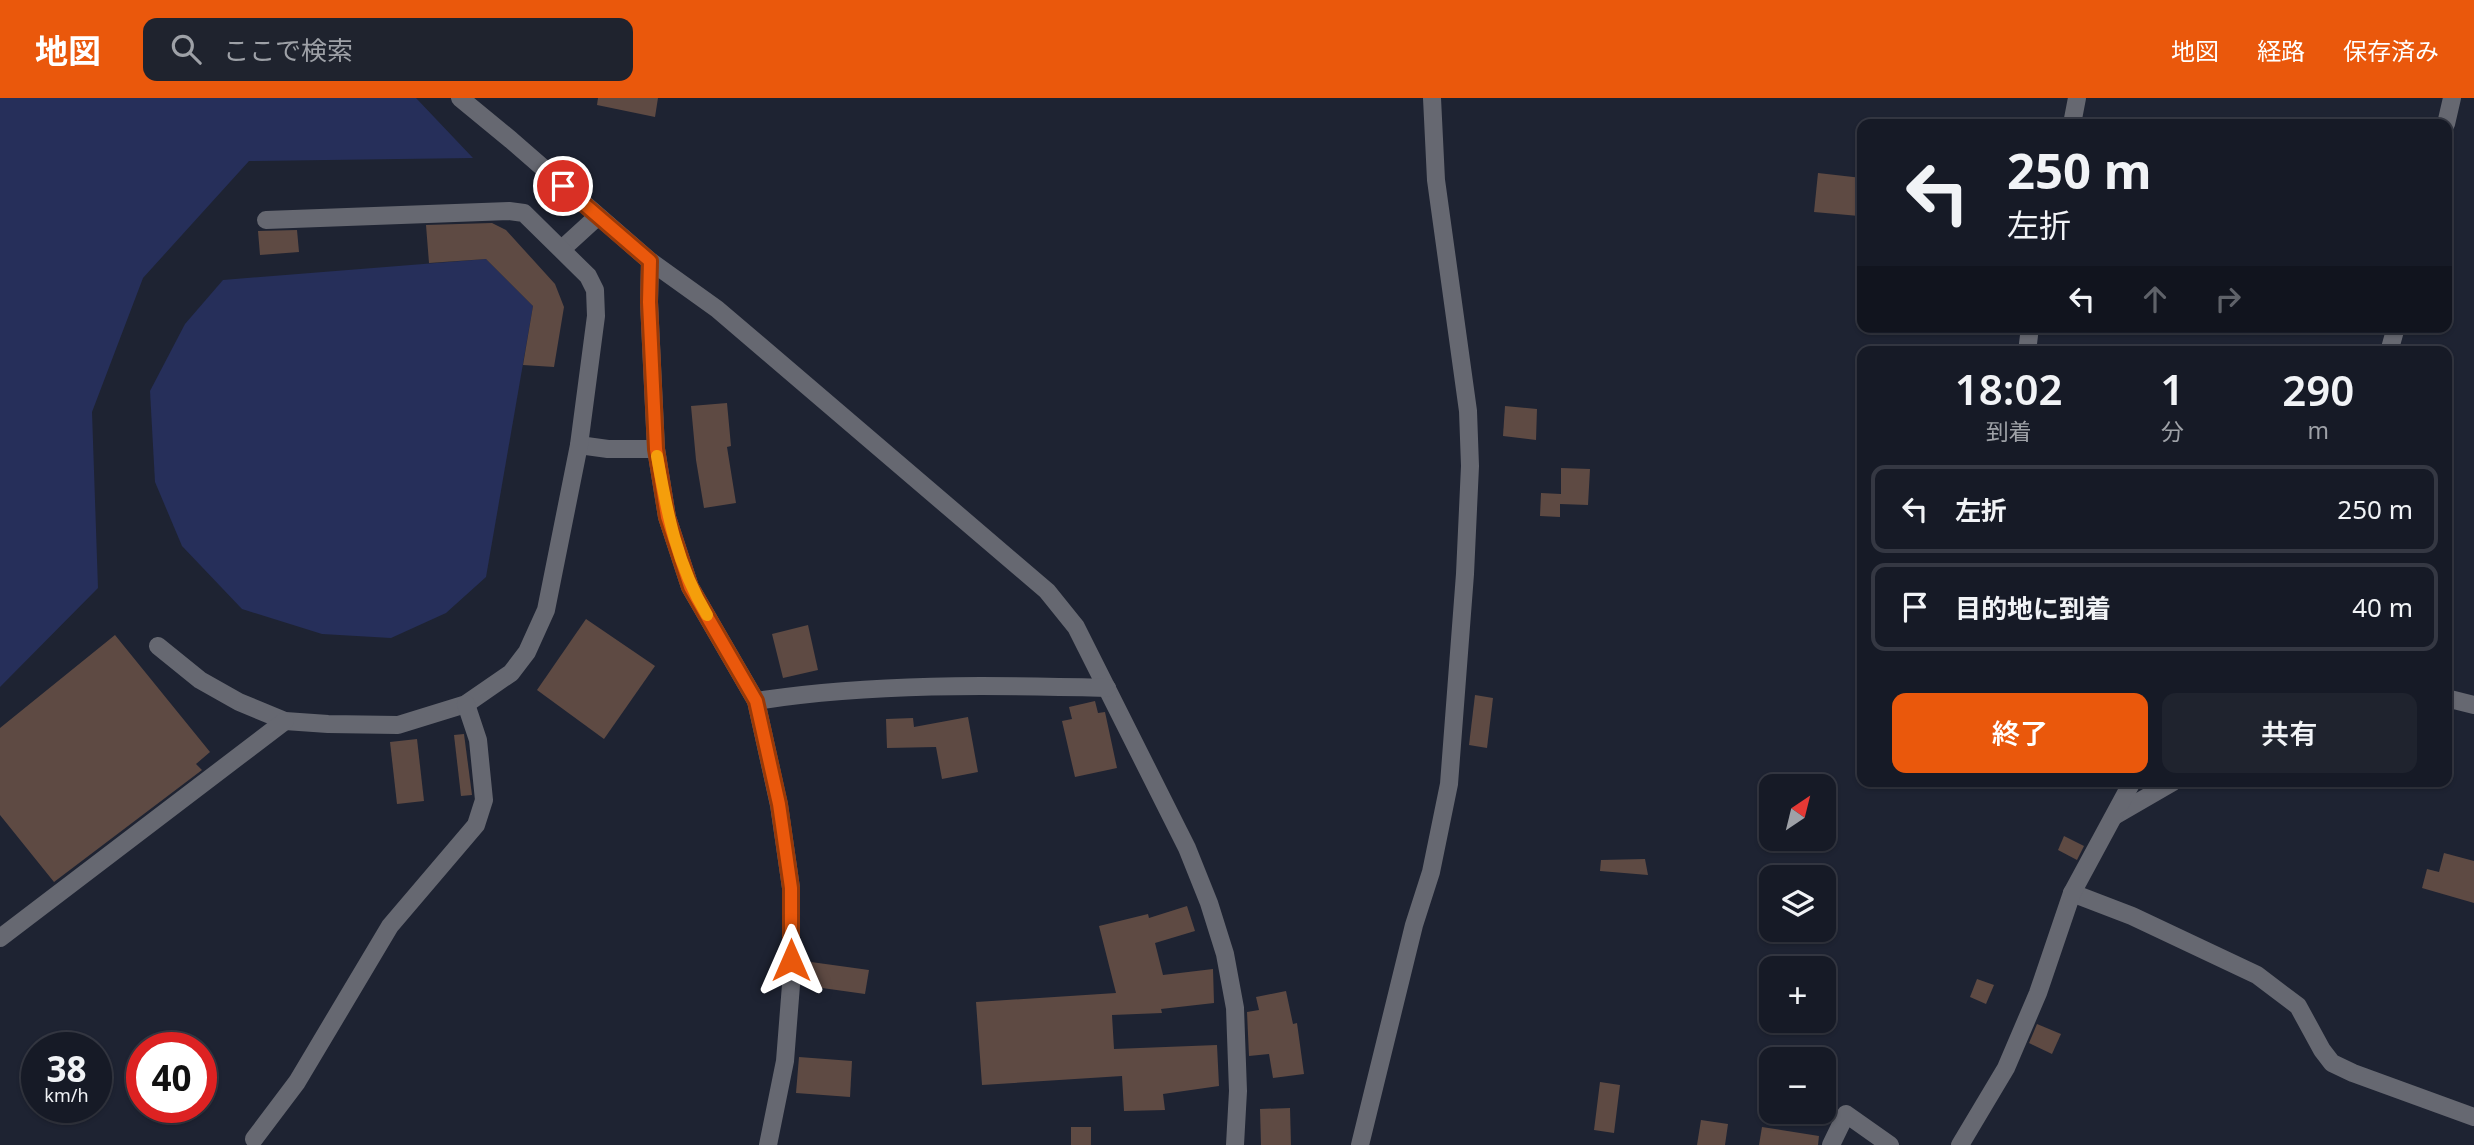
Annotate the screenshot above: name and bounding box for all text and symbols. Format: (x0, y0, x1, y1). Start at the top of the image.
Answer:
search box (143, 18, 633, 81)
text: 地図 (35, 28, 101, 73)
icon: search (167, 30, 205, 68)
text: ここで検索 (223, 32, 353, 68)
text: 地図 (2171, 34, 2219, 67)
text: 経路 (2257, 34, 2305, 67)
text: 保存済み (2343, 34, 2439, 67)
text: 250 m (2007, 137, 2152, 203)
icon: left (1892, 147, 1983, 238)
pin (533, 156, 593, 216)
icon: arrive (544, 167, 582, 205)
text: 左折 (2007, 203, 2071, 246)
icon: left (2063, 280, 2101, 318)
icon: ahead (2136, 280, 2174, 318)
icon: right (2209, 280, 2247, 318)
text: 18:02 (1955, 360, 2063, 417)
text: 1 (2160, 360, 2184, 417)
text: 290 (2282, 361, 2354, 418)
text: m (2307, 414, 2329, 446)
text: 到着 (1986, 415, 2032, 447)
text: 分 (2161, 415, 2184, 447)
icon: left (1896, 490, 1934, 528)
text: 250 m (2337, 491, 2413, 527)
text: 左折 (1955, 492, 2007, 528)
icon: arrive (1896, 588, 1934, 626)
text: 40 m (2352, 589, 2413, 625)
text: 目的地に到着 (1955, 590, 2111, 626)
button: 終了 (1892, 693, 2148, 773)
button: 共有 (2162, 693, 2417, 773)
north arrow (1759, 774, 1836, 850)
map controls (1759, 774, 1836, 1124)
button: layers (1759, 865, 1836, 942)
position arrow (754, 923, 828, 997)
button: + (1759, 956, 1836, 1033)
speed limit sign: 40 (126, 1032, 217, 1123)
text: 38 (46, 1045, 87, 1092)
button: − (1759, 1047, 1836, 1124)
text: km/h (44, 1083, 89, 1107)

